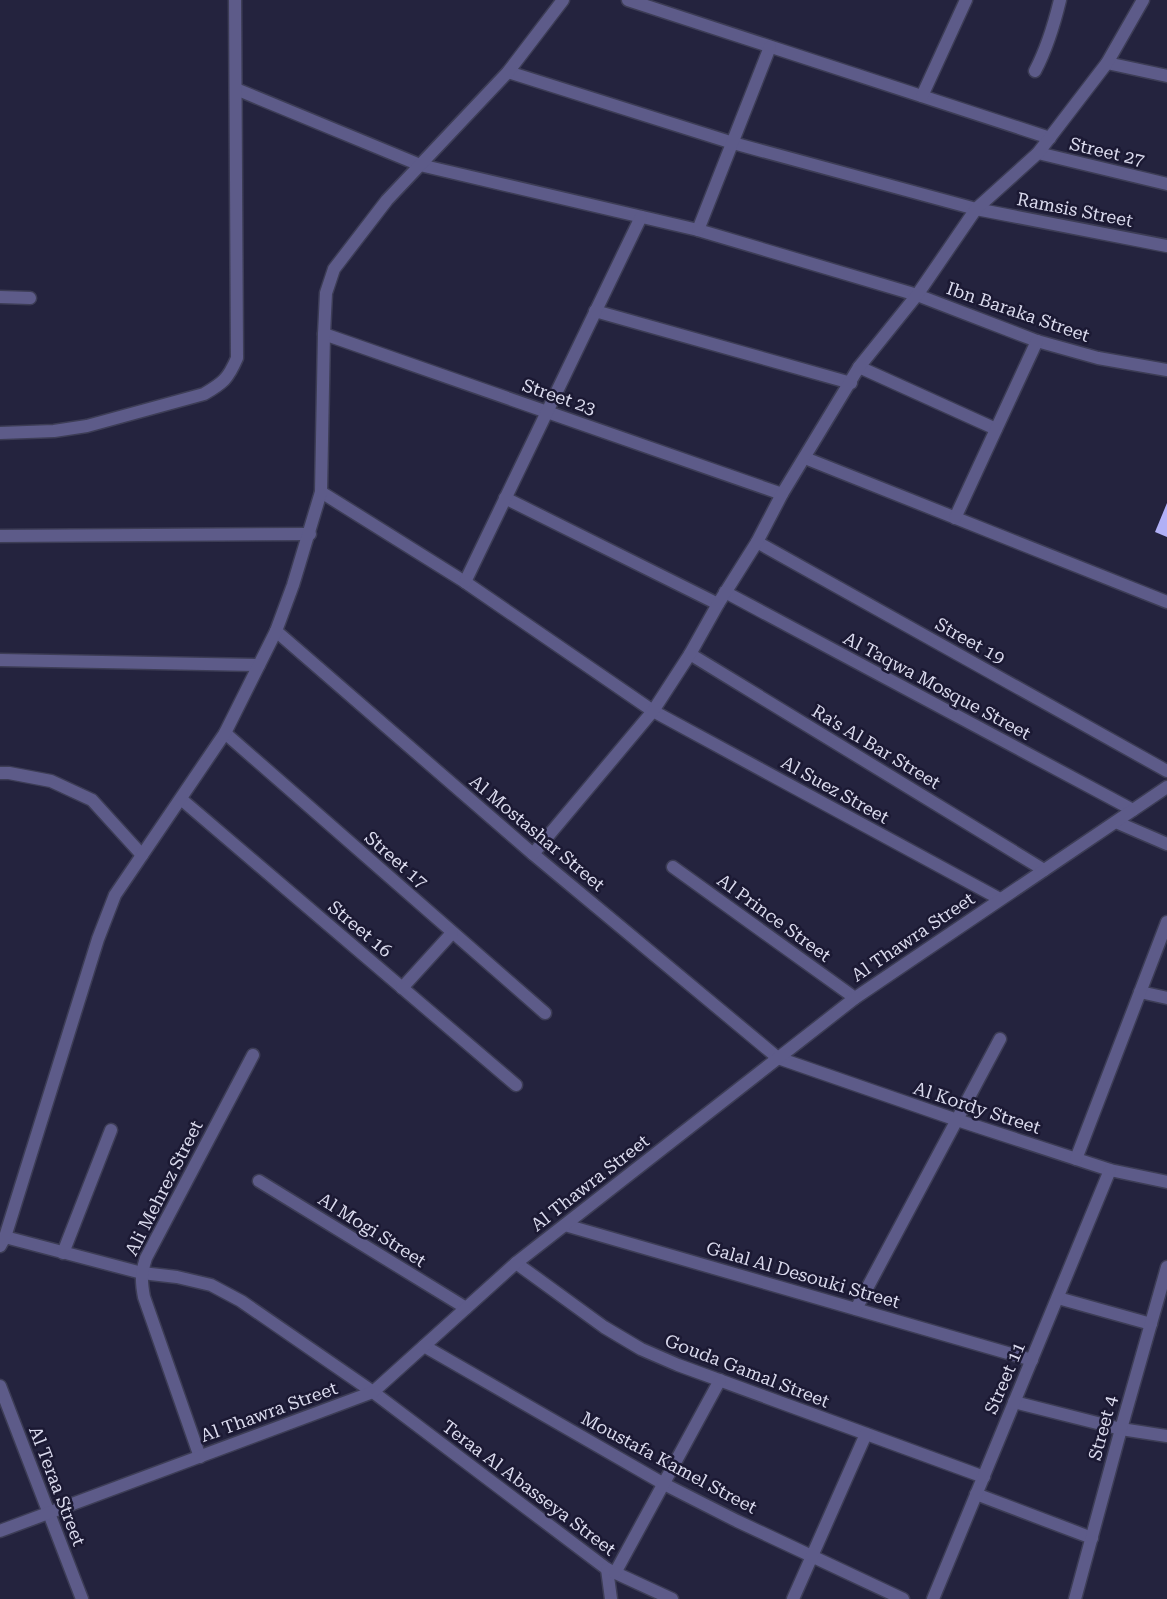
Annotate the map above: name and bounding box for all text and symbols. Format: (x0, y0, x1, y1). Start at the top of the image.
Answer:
street label: Street 27 (1068, 133, 1147, 170)
street label: Ramsis Street (1015, 188, 1135, 231)
street label: Ibn Baraka Street (944, 277, 1093, 346)
street label: Street 23 (520, 374, 599, 419)
street label: Street 19 (932, 613, 1009, 668)
street label: Al Taqwa Mosque Street (840, 627, 1035, 744)
street label: Ra's Al Bar Street (808, 700, 944, 793)
street label: Al Suez Street (778, 751, 893, 828)
street label: Al Mostashar Street (466, 770, 609, 895)
street label: Street 17 (361, 827, 432, 893)
street label: Al Prince Street (713, 869, 835, 966)
street label: Al Thawra Street (847, 887, 979, 986)
street label: Street 16 (324, 896, 396, 961)
street label: Al Kordy Street (911, 1077, 1044, 1138)
street label: Ali Mehrez Street (120, 1117, 207, 1259)
street label: Al Thawra Street (526, 1130, 653, 1235)
street label: Al Mogi Street (315, 1188, 430, 1271)
street label: Galal Al Desouki Street (704, 1237, 903, 1312)
street label: Gouda Gamal Street (662, 1329, 833, 1412)
street label: Street 11 (980, 1339, 1029, 1417)
street label: Al Thawra Street (198, 1377, 340, 1446)
street label: Street 4 (1084, 1393, 1121, 1463)
street label: Moustafa Kamel Street (578, 1407, 761, 1518)
street label: Teraa Al Abasseya Street (438, 1416, 620, 1560)
street label: Al Teraa Street (25, 1423, 90, 1549)

